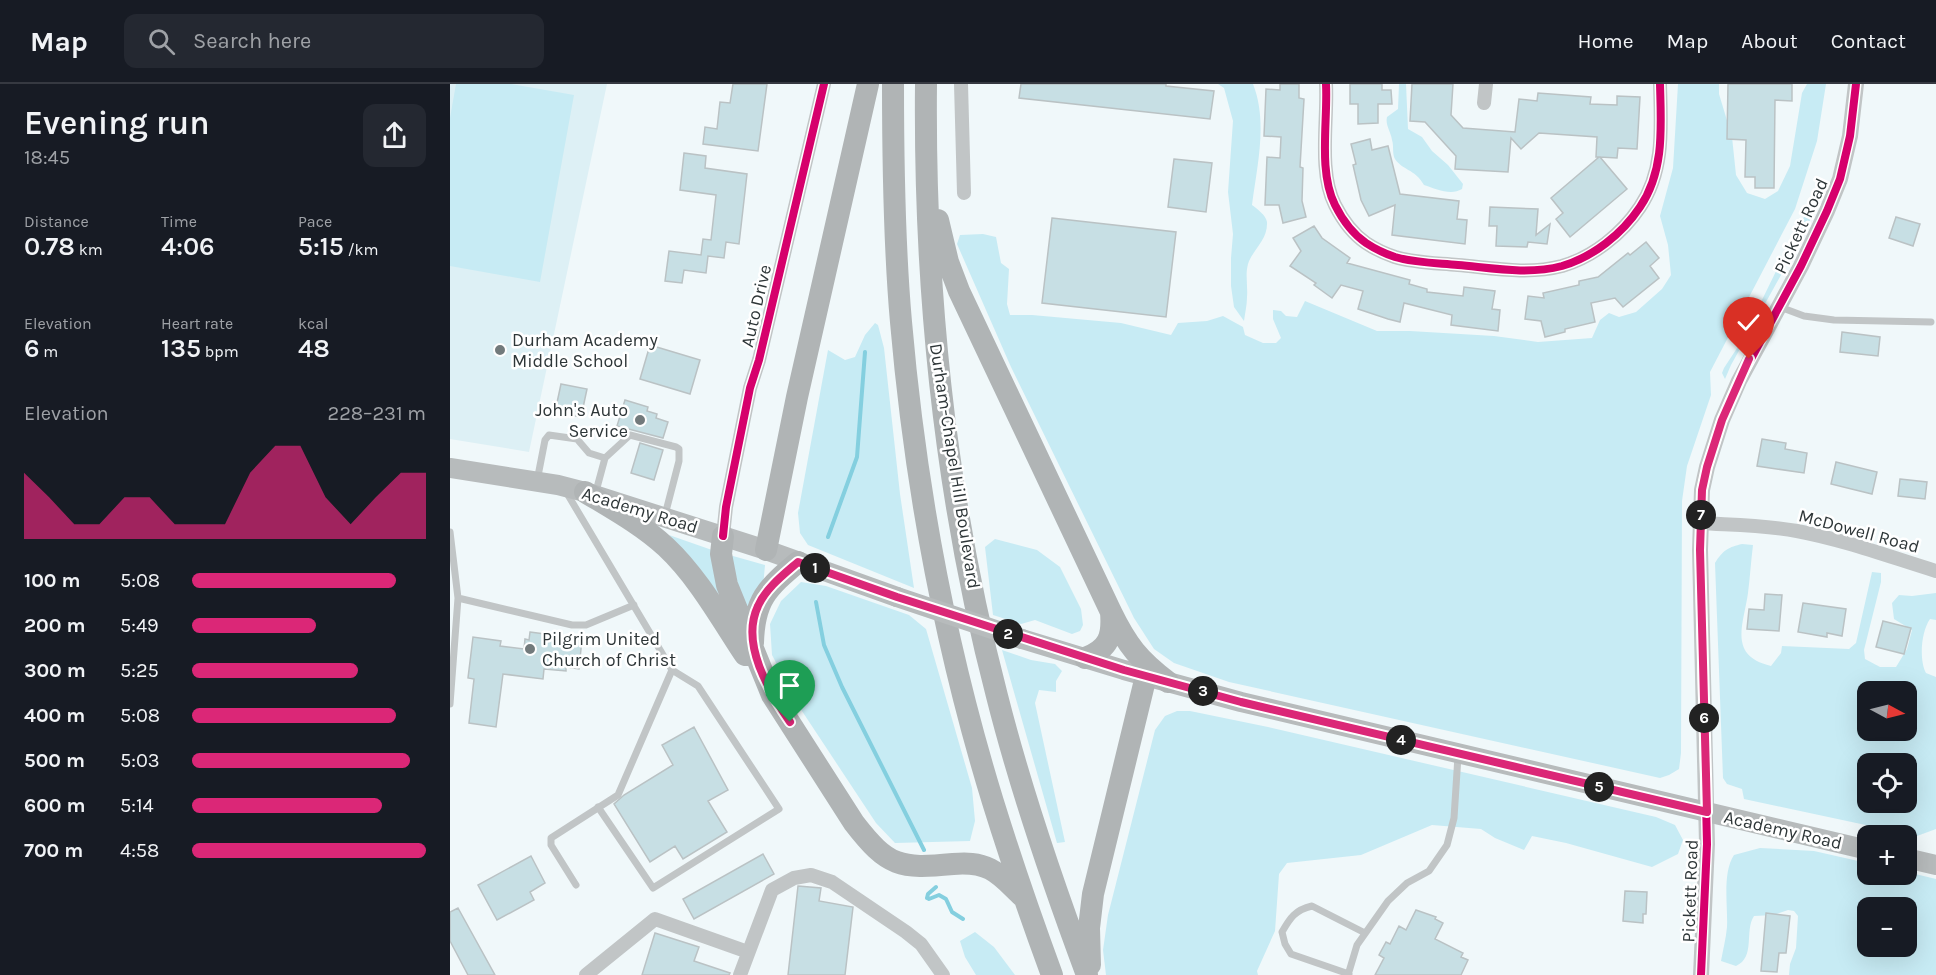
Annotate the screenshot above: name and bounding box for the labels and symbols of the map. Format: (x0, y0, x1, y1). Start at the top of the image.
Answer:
street label: Pickett Road (1769, 175, 1833, 277)
street label: Auto Drive (736, 263, 776, 349)
pin (1723, 297, 1774, 359)
place label: Durham Academy Middle School (512, 329, 658, 372)
street label: Durham-Chapel Hill Boulevard (925, 342, 985, 590)
marker: Durham Academy Middle School (493, 343, 507, 357)
place label: John's Auto Service (535, 399, 628, 442)
marker: John's Auto Service (633, 413, 647, 427)
street label: Academy Road (579, 482, 701, 538)
pin: 7 (1686, 500, 1716, 530)
street label: McDowell Road (1796, 504, 1922, 558)
pin: 1 (800, 553, 830, 583)
pin: 2 (993, 619, 1023, 649)
place label: Pilgrim United Church of Christ (542, 628, 676, 671)
marker: Pilgrim United Church of Christ (523, 642, 537, 656)
pin (764, 660, 815, 722)
pin: 3 (1188, 676, 1218, 706)
north arrow (1857, 681, 1917, 741)
pin: 6 (1689, 703, 1719, 733)
pin: 4 (1386, 725, 1416, 755)
pin: 5 (1584, 772, 1614, 802)
street label: Academy Road (1722, 806, 1844, 854)
street label: Pickett Road (1677, 839, 1703, 943)

